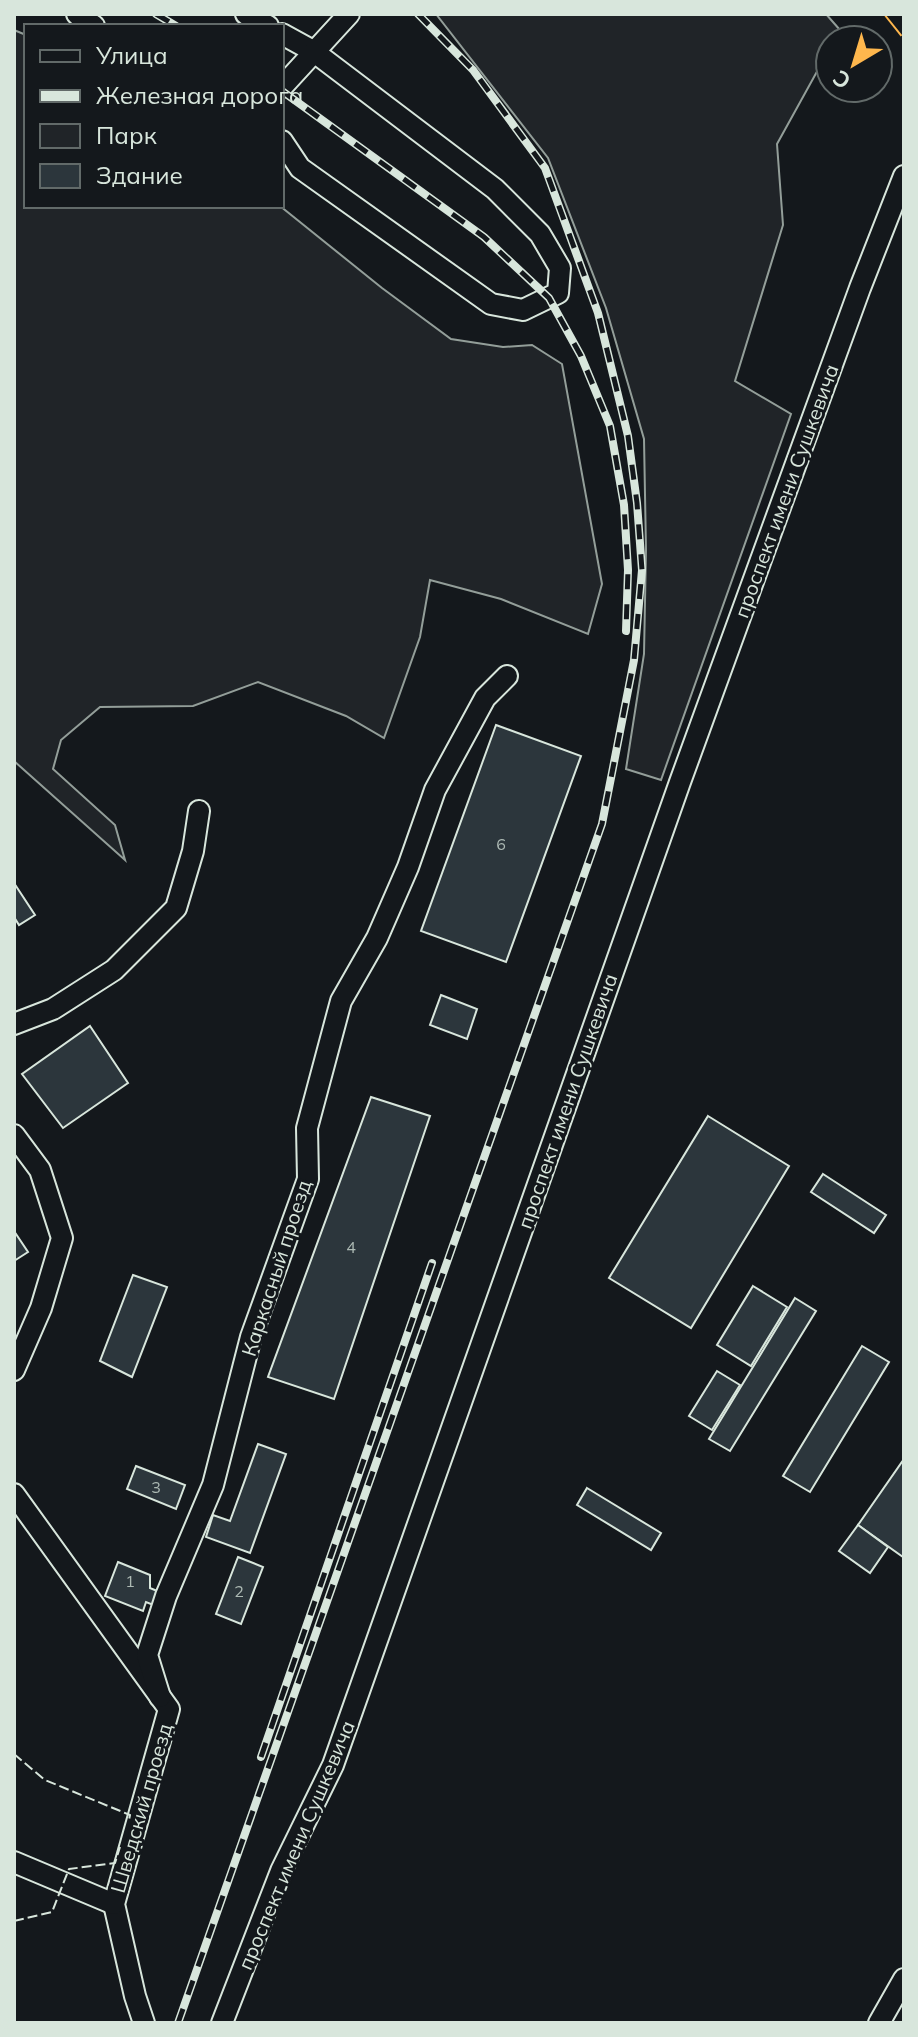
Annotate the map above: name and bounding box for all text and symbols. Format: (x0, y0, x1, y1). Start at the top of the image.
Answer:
legend (24, 24, 284, 208)
north arrow (814, 24, 894, 104)
text: Улица (95, 40, 168, 70)
text: С (827, 64, 856, 95)
text: Железная дорога (96, 80, 304, 110)
text: Парк (96, 120, 157, 150)
text: Здание (96, 160, 183, 190)
street label: проспект имени Сушкевича (728, 361, 844, 621)
house number: 6 (496, 834, 506, 854)
street label: проспект имени Сушкевича (512, 970, 622, 1232)
street label: Каркасный проезд (236, 1177, 316, 1359)
house number: 4 (346, 1237, 356, 1257)
house number: 3 (151, 1477, 161, 1497)
house number: 1 (125, 1571, 135, 1591)
house number: 2 (234, 1581, 244, 1601)
street label: проспект имени Сушкевича (232, 1717, 360, 1973)
street label: Шведский проезд (105, 1720, 177, 1896)

